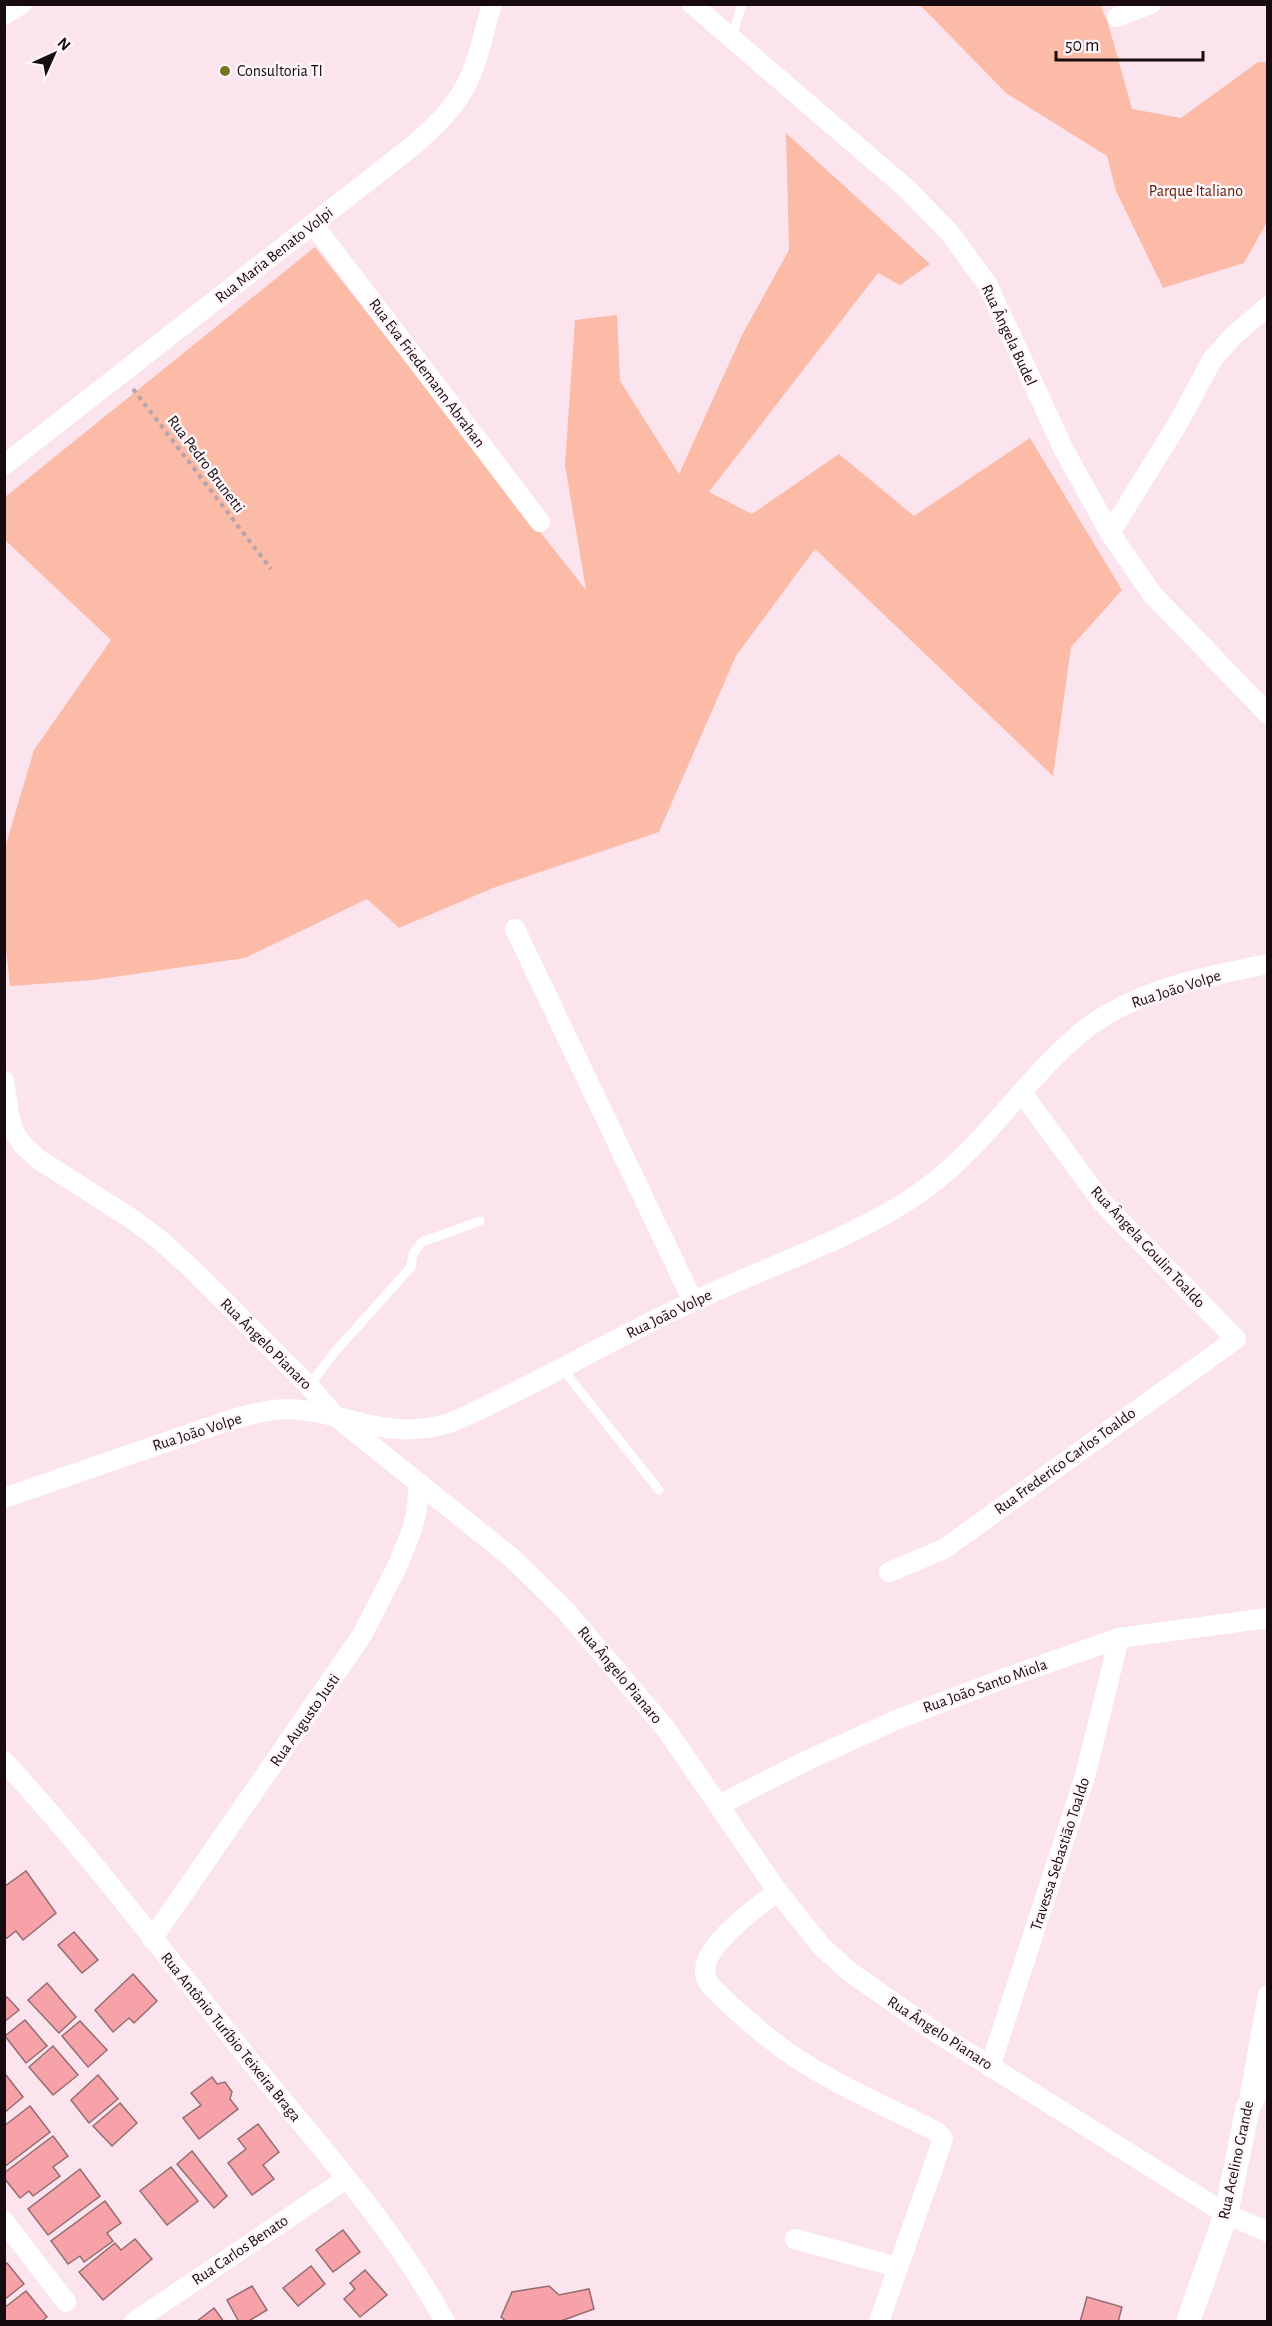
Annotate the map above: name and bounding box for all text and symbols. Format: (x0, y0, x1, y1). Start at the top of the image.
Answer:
north arrow (24, 24, 84, 84)
scale bar (1056, 24, 1203, 62)
text: N (54, 35, 73, 54)
text: 50 m (1065, 37, 1099, 55)
place label: Consultoria TI (237, 63, 323, 79)
marker: Consultoria TI (218, 64, 232, 78)
park label: Parque Italiano (1149, 183, 1243, 199)
street label: Rua Maria Benato Volpi (212, 204, 336, 306)
street label: Rua Ângela Budel (979, 281, 1041, 388)
street label: Rua Eva Friedemann Abrahan (366, 296, 488, 450)
street label: Rua Pedro Brunetti (164, 412, 248, 516)
street label: Rua João Volpe (1129, 967, 1223, 1011)
street label: Rua Ângela Goulin Toaldo (1088, 1182, 1210, 1311)
street label: Rua João Volpe (624, 1286, 714, 1342)
street label: Rua Ângelo Pianaro (217, 1294, 316, 1393)
street label: Rua Frederico Carlos Toaldo (991, 1404, 1139, 1518)
street label: Rua João Volpe (150, 1410, 244, 1454)
street label: Rua Ângelo Pianaro (575, 1622, 667, 1727)
street label: Rua João Santo Miola (921, 1656, 1049, 1716)
street label: Rua Augusto Justi (267, 1671, 343, 1769)
street label: Travessa Sebastião Toaldo (1028, 1775, 1092, 1933)
street label: Rua Antônio Turíbio Teixeira Braga (158, 1949, 304, 2125)
street label: Rua Ângelo Pianaro (885, 1991, 997, 2073)
street label: Rua Acelino Grande (1216, 2099, 1256, 2221)
street label: Rua Carlos Benato (189, 2212, 291, 2288)

